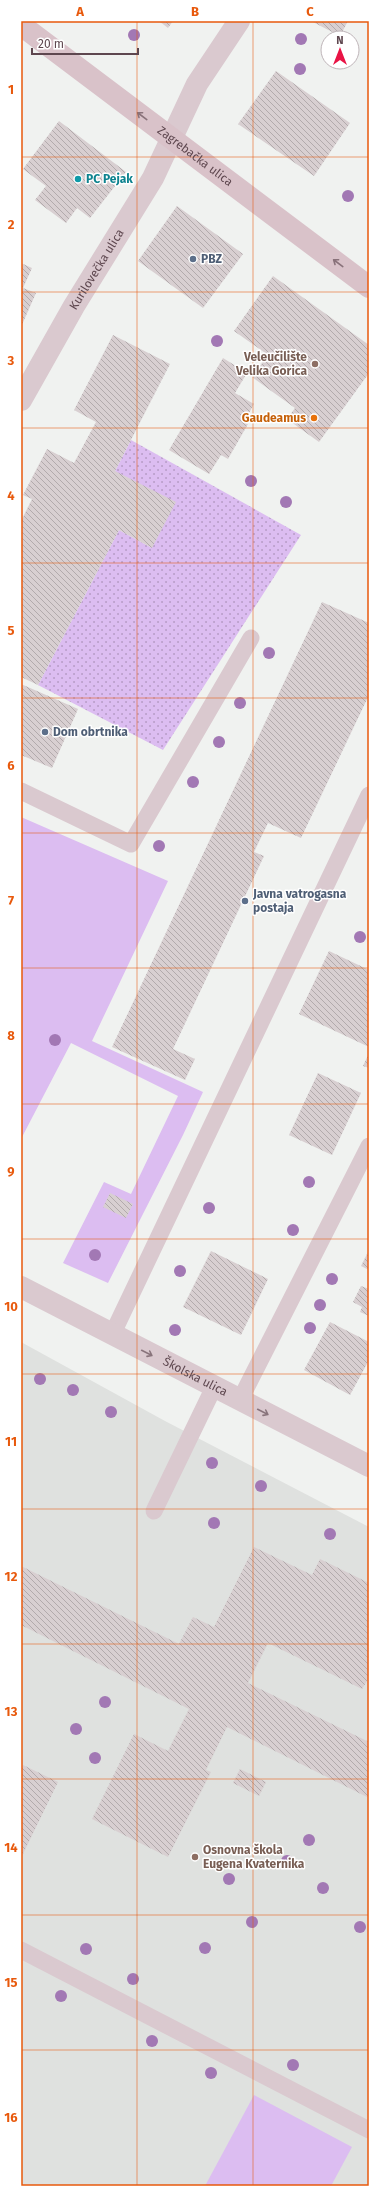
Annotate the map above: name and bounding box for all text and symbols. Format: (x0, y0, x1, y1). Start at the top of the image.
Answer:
text: A (75, 4, 84, 19)
text: B (191, 4, 199, 19)
text: C (306, 4, 314, 19)
scale bar (32, 30, 138, 56)
north arrow (320, 30, 360, 70)
text: N (336, 34, 344, 47)
text: 20 m (38, 37, 64, 51)
text: 1 (8, 82, 14, 97)
one-way arrow (136, 112, 147, 120)
street label: Zagrebačka ulica (155, 123, 236, 189)
place label: PC Pejak (86, 172, 133, 186)
marker: PC Pejak (73, 174, 83, 184)
text: 2 (8, 217, 15, 232)
street label: Kurilovečka ulica (66, 226, 127, 312)
place label: PBZ (201, 252, 222, 266)
marker: PBZ (188, 254, 198, 264)
one-way arrow (332, 259, 343, 267)
place label: Veleučilište Velika Gorica (235, 350, 307, 378)
text: 3 (7, 353, 15, 368)
marker: Veleučilište Velika Gorica (310, 359, 320, 369)
place label: Gaudeamus (242, 411, 306, 425)
marker: Gaudeamus (309, 413, 319, 423)
text: 4 (7, 488, 15, 503)
text: 5 (8, 623, 15, 638)
place label: Dom obrtnika (53, 725, 128, 739)
marker: Dom obrtnika (40, 727, 50, 737)
text: 6 (7, 758, 15, 773)
place label: Javna vatrogasna postaja (252, 887, 347, 915)
text: 7 (8, 893, 14, 908)
marker: Javna vatrogasna postaja (240, 896, 250, 906)
text: 8 (7, 1028, 15, 1043)
text: 9 (7, 1164, 15, 1179)
text: 10 (4, 1299, 18, 1314)
one-way arrow (141, 1350, 153, 1357)
street label: Školska ulica (161, 1353, 230, 1399)
one-way arrow (257, 1409, 269, 1416)
text: 11 (5, 1434, 17, 1449)
text: 12 (5, 1569, 18, 1584)
text: 13 (5, 1704, 18, 1719)
text: 14 (4, 1840, 18, 1855)
place label: Osnovna škola Eugena Kvaternika (203, 1843, 305, 1871)
marker: Osnovna škola Eugena Kvaternika (190, 1852, 200, 1862)
text: 15 (4, 1975, 18, 1990)
text: 16 (4, 2110, 18, 2125)

